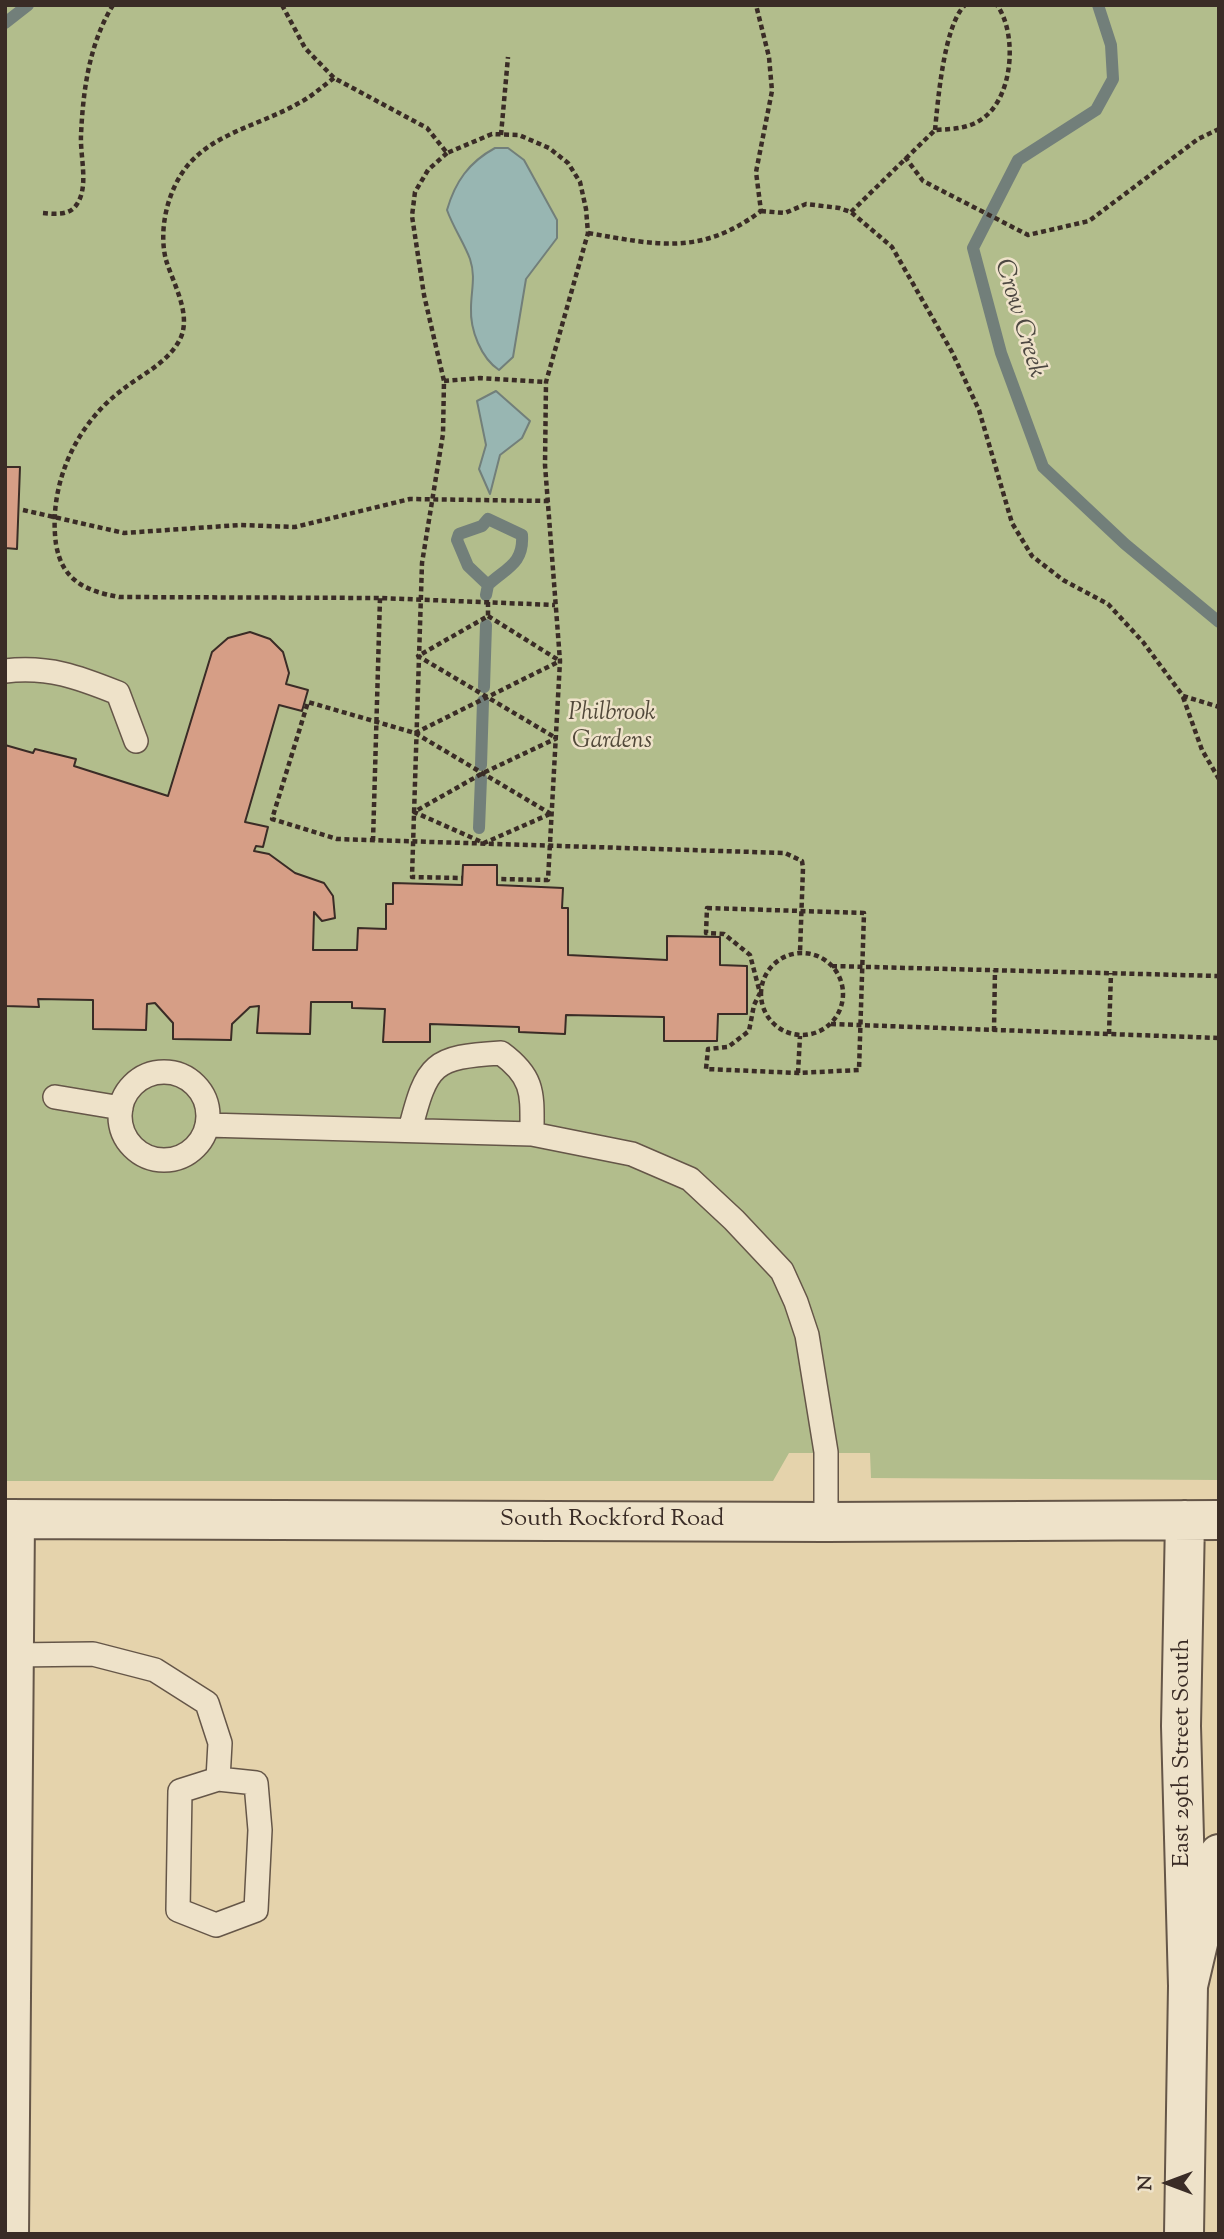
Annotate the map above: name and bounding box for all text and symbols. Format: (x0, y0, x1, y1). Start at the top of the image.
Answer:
water label: Crow Creek (985, 256, 1051, 382)
park label: Philbrook Gardens (568, 701, 656, 757)
street label: South Rockford Road (500, 1507, 724, 1535)
street label: East 29th Street South (1170, 1638, 1198, 1868)
north arrow (1133, 2148, 1203, 2218)
text: N (1133, 2175, 1160, 2191)

